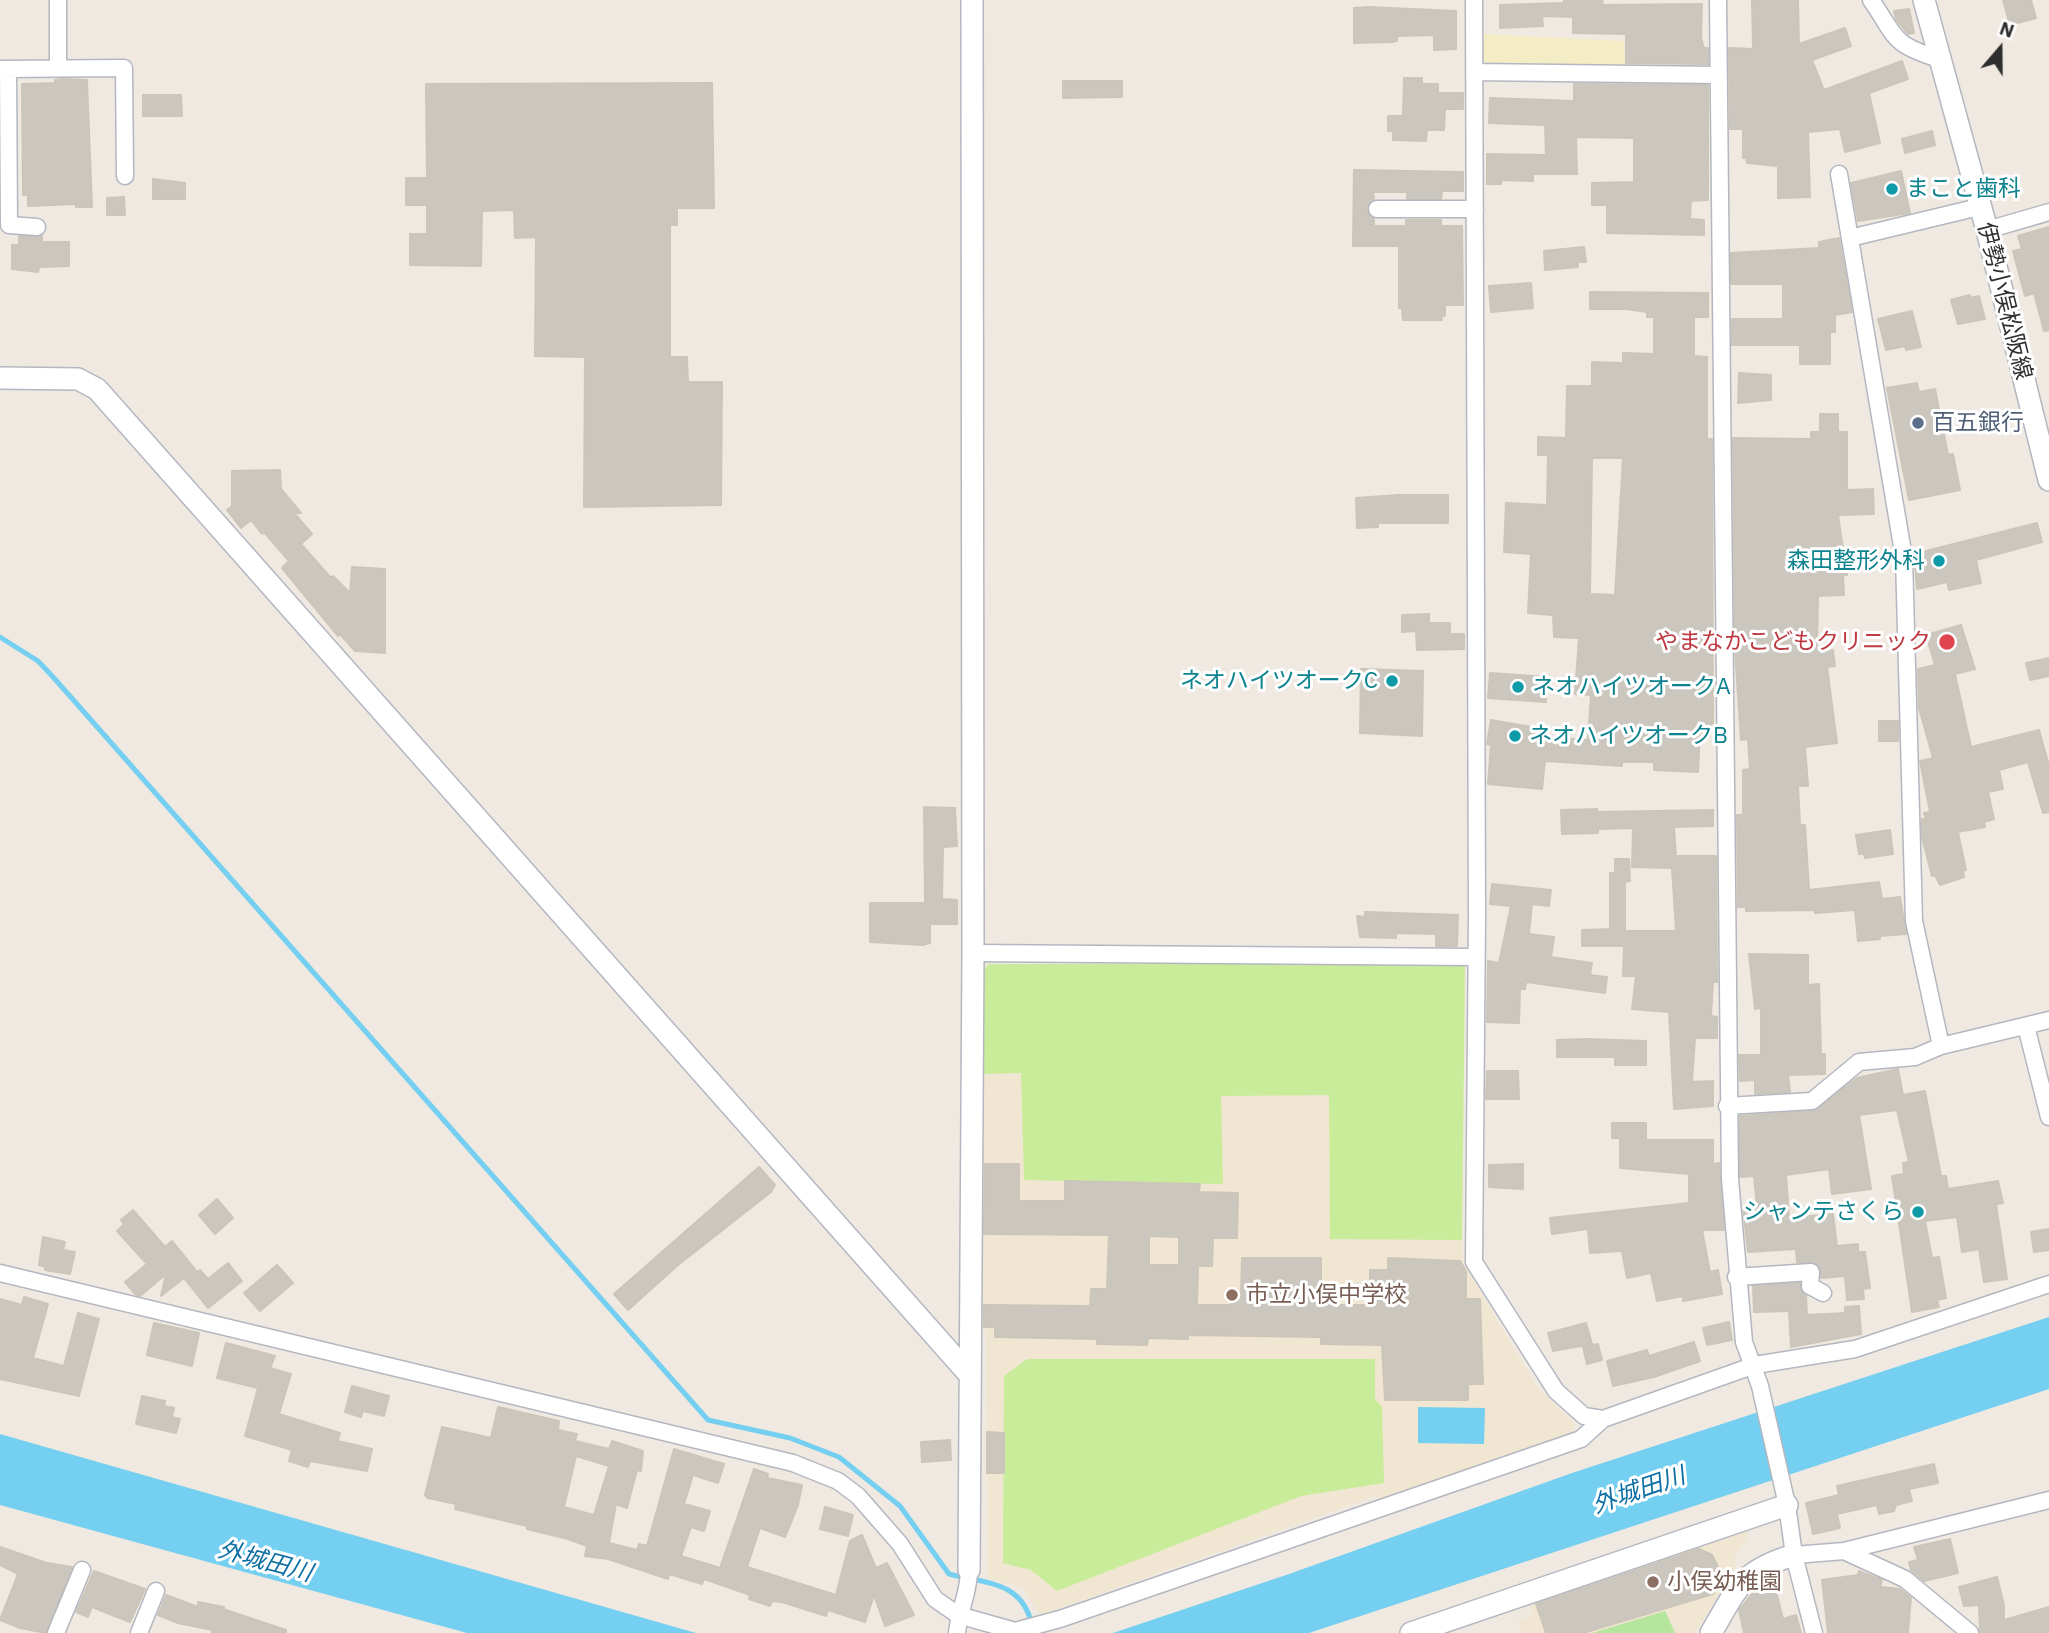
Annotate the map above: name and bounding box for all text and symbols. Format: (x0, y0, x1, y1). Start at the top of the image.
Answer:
north arrow (1965, 14, 2035, 84)
text: N (1997, 16, 2018, 43)
place label: まこと歯科 (1906, 175, 2021, 203)
marker: まこと歯科 (1884, 181, 1900, 197)
street label: 伊勢小俣松阪線 (1971, 220, 2037, 382)
place label: 百五銀行 (1932, 409, 2024, 437)
marker: 百五銀行 (1910, 415, 1926, 431)
place label: 森田整形外科 (1787, 547, 1925, 575)
marker: 森田整形外科 (1931, 553, 1947, 569)
place label: やまなかこどもクリニック (1655, 628, 1931, 656)
marker: やまなかこどもクリニック (1937, 632, 1957, 652)
place label: ネオハイツオークC (1180, 667, 1378, 695)
marker: ネオハイツオークC (1384, 673, 1400, 689)
place label: ネオハイツオークA (1532, 673, 1731, 701)
marker: ネオハイツオークA (1510, 679, 1526, 695)
place label: ネオハイツオークB (1529, 722, 1728, 750)
marker: ネオハイツオークB (1507, 728, 1523, 744)
place label: シャンテさくら (1743, 1198, 1904, 1226)
marker: シャンテさくら (1910, 1204, 1926, 1220)
place label: 市立小俣中学校 (1246, 1281, 1407, 1309)
marker: 市立小俣中学校 (1224, 1287, 1240, 1303)
water label: 外城田川 (1589, 1462, 1689, 1520)
water label: 外城田川 (215, 1536, 315, 1588)
place label: 小俣幼稚園 (1667, 1568, 1782, 1596)
marker: 小俣幼稚園 (1645, 1574, 1661, 1590)

